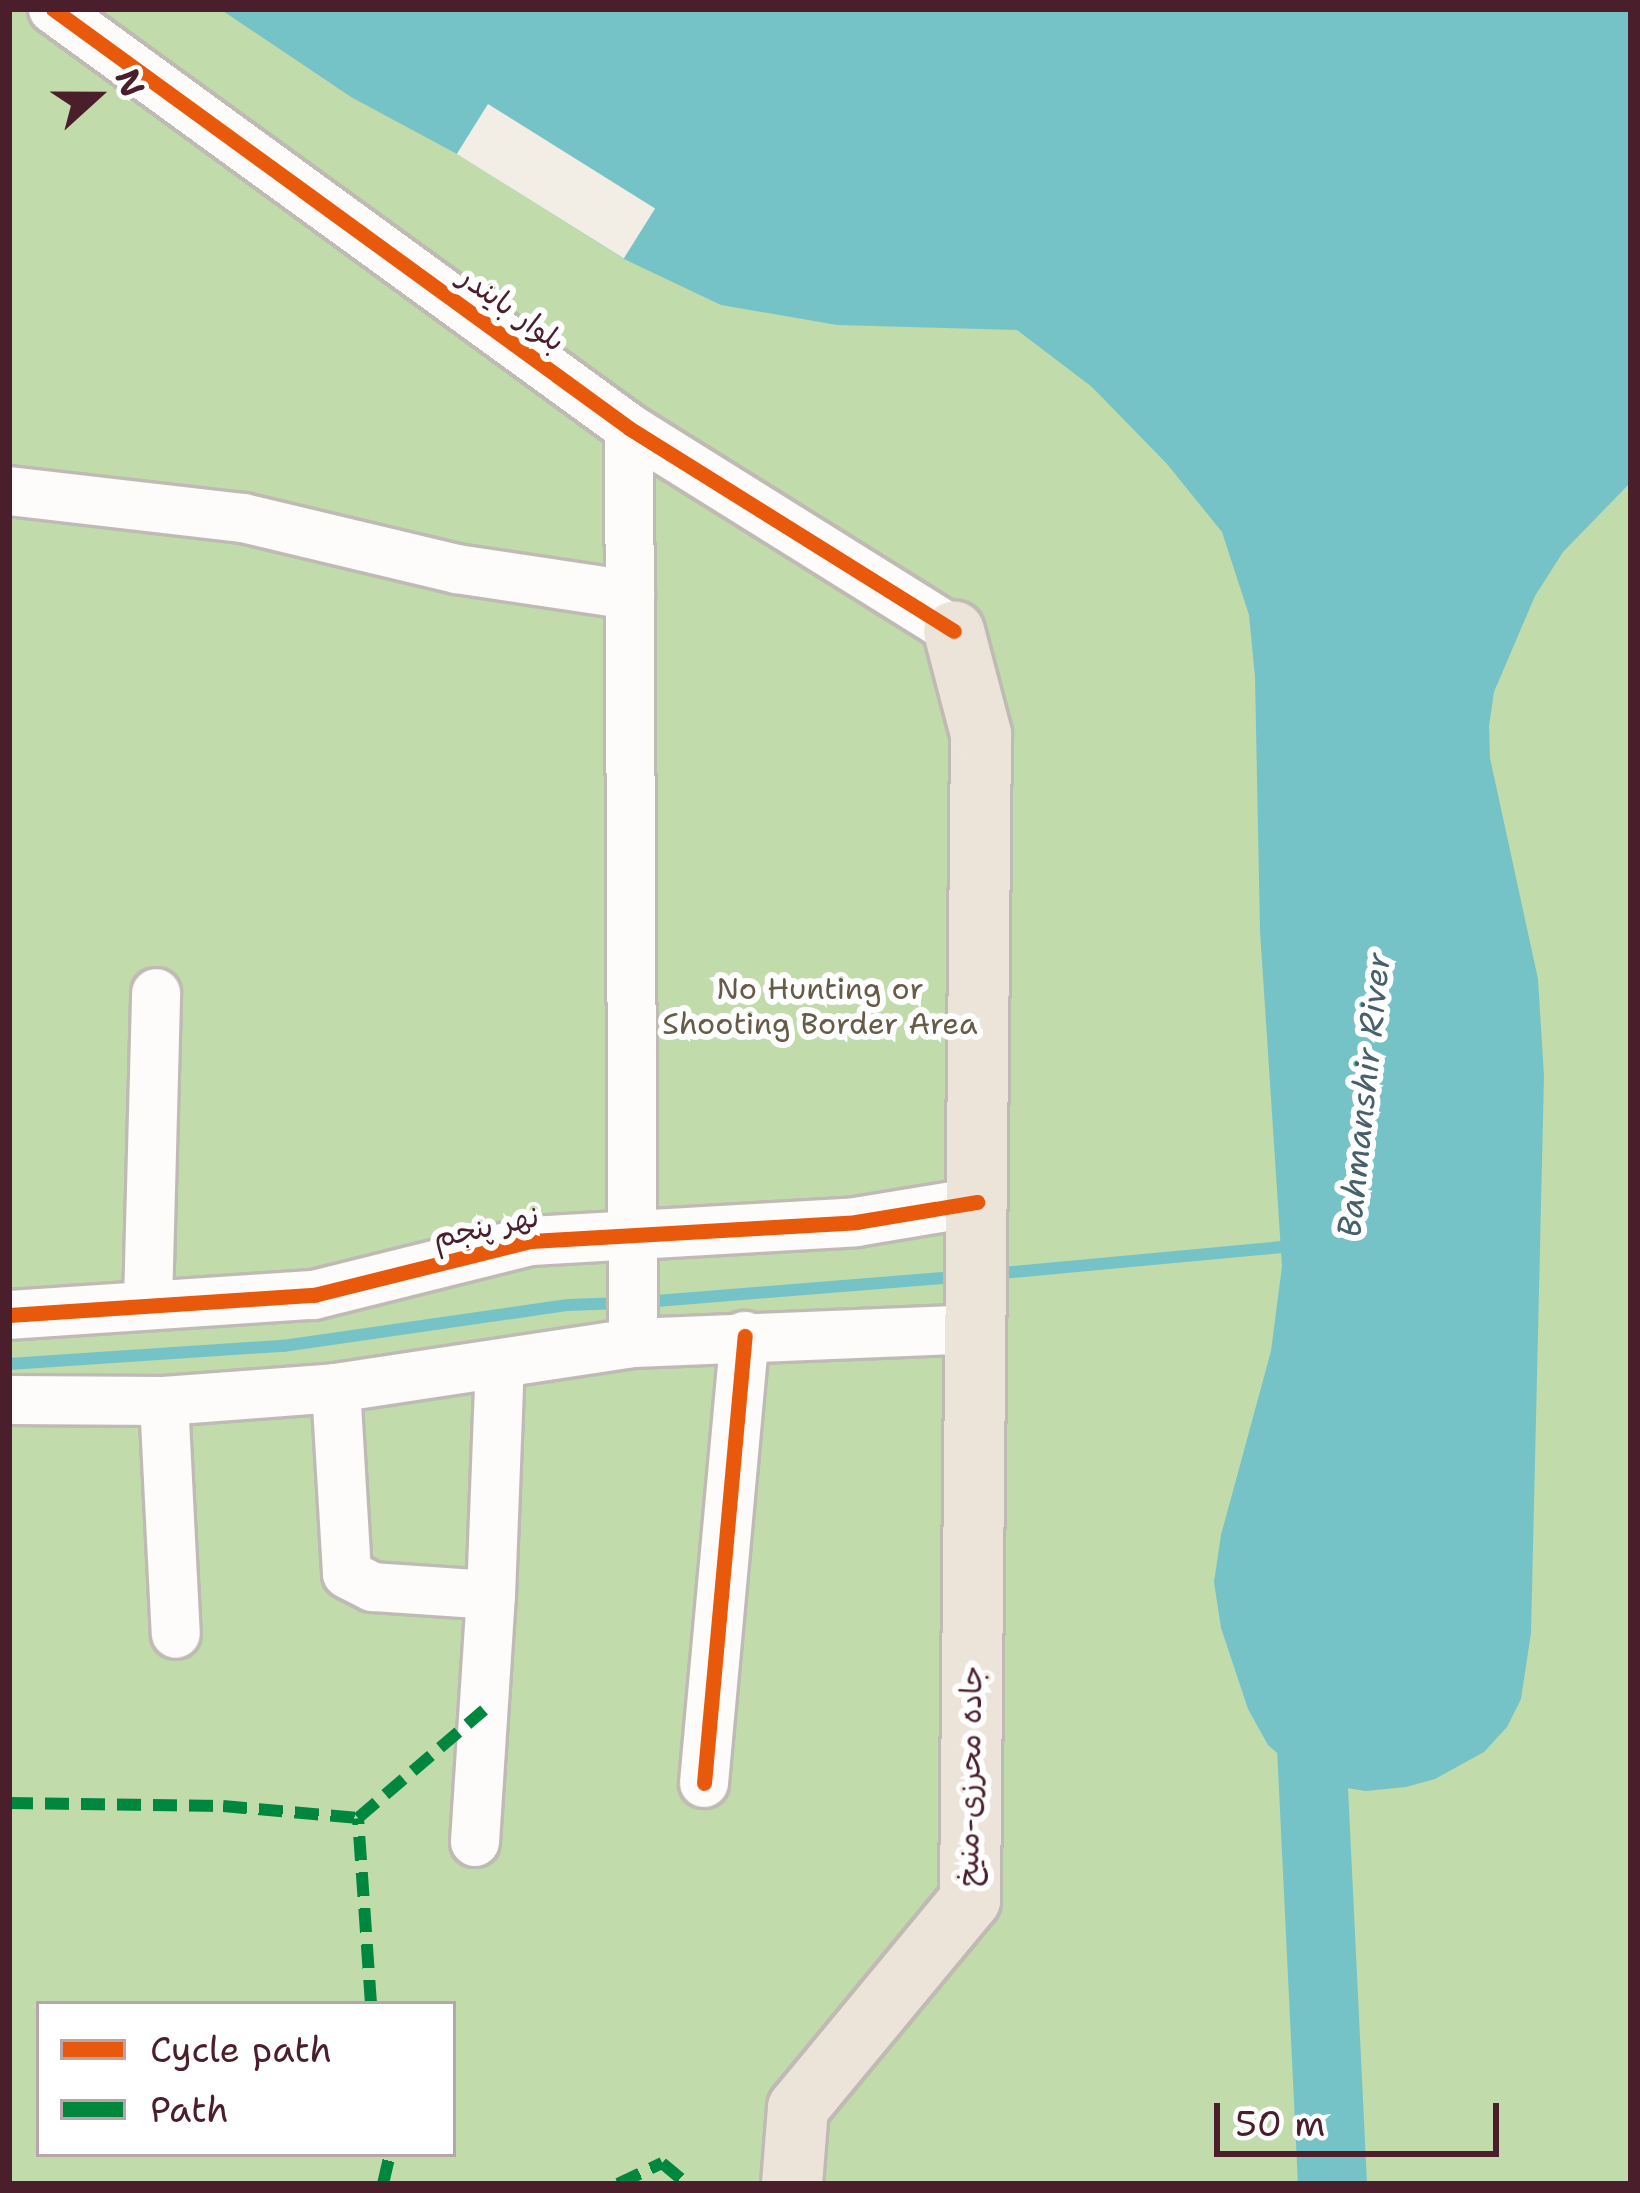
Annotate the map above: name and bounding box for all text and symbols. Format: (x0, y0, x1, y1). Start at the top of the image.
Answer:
north arrow (36, 36, 156, 156)
text: N (104, 63, 156, 103)
street label: بلوار بایندر (452, 259, 572, 359)
water label: Bahmanshir River (1329, 951, 1399, 1239)
park label: No Hunting or Shooting Border Area (662, 971, 978, 1042)
street label: نهر پنجم (430, 1198, 542, 1256)
street label: جاده محرزی-منیخ (950, 1665, 990, 1887)
legend (36, 2001, 456, 2157)
text: Cycle path (150, 2025, 332, 2074)
scale bar (1220, 2079, 1505, 2153)
text: Path (150, 2085, 229, 2134)
text: 50 m (1235, 2099, 1325, 2148)

